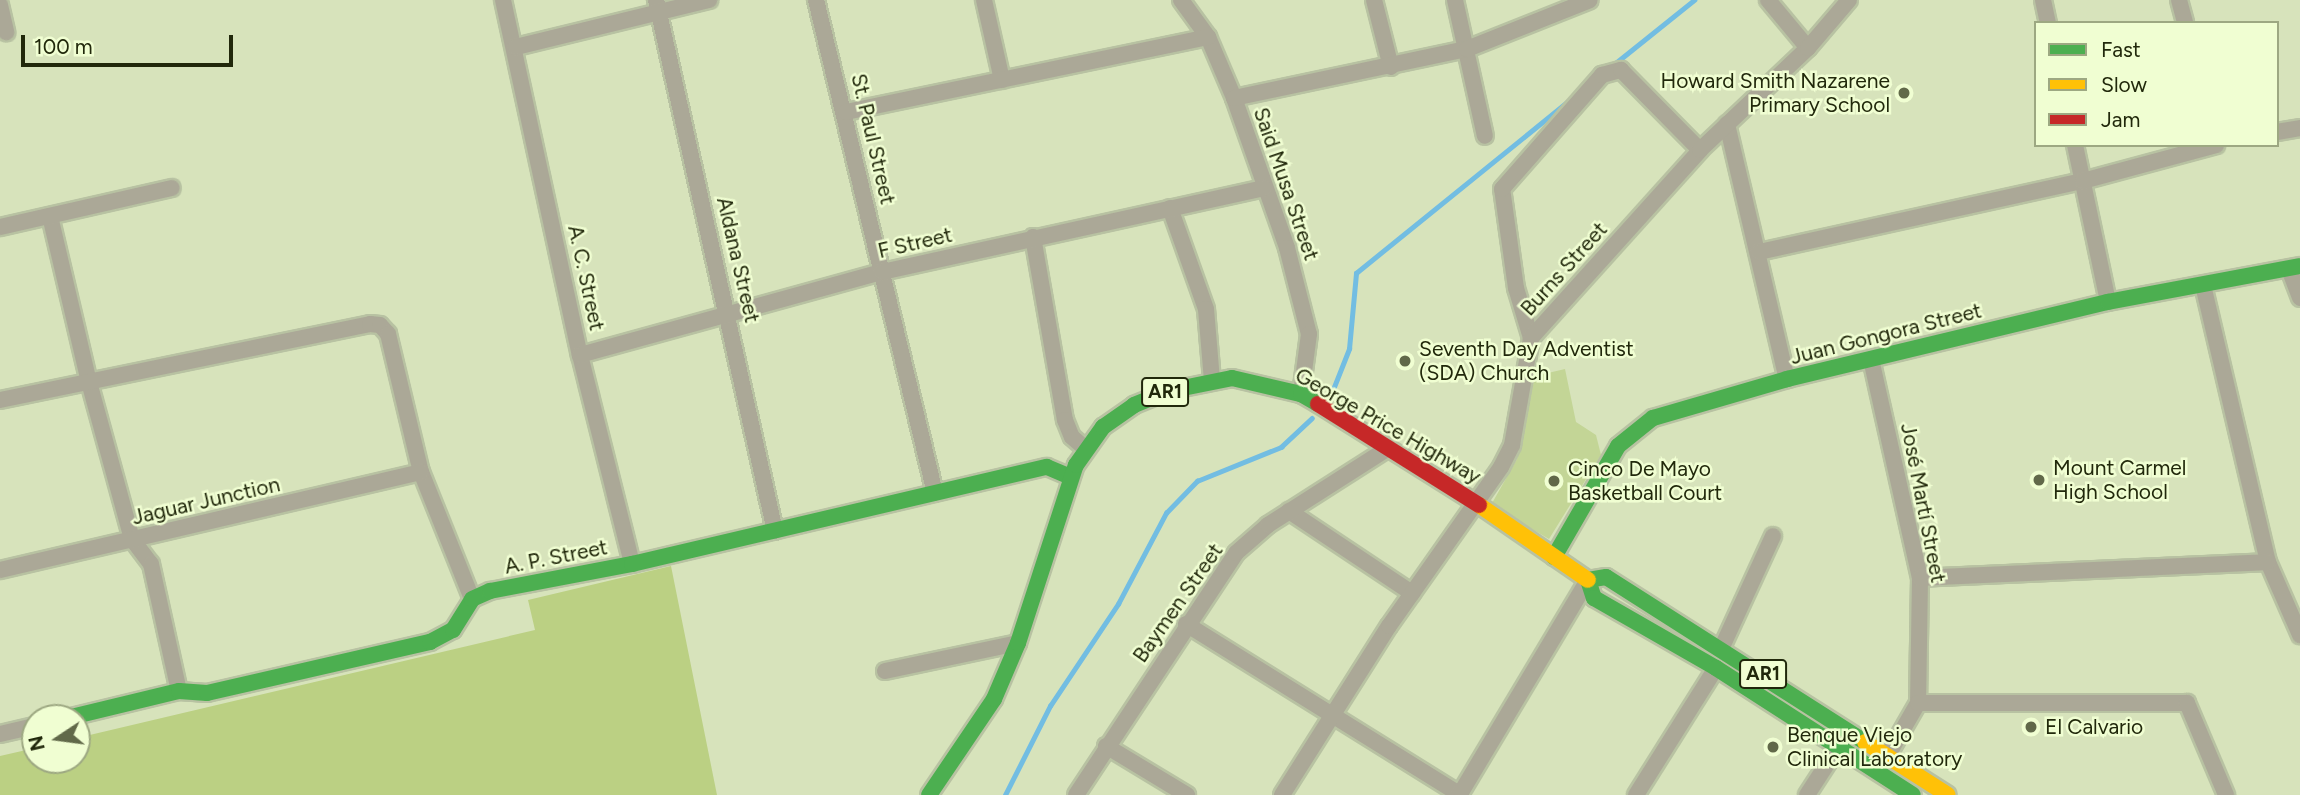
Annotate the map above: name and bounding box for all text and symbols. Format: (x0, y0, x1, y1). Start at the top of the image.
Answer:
scale bar (24, 21, 236, 65)
legend (2034, 21, 2279, 147)
text: 100 m (34, 34, 93, 59)
text: Fast (2101, 37, 2141, 62)
place label: Howard Smith Nazarene Primary School (1661, 68, 1890, 118)
street label: St. Paul Street (846, 71, 900, 207)
text: Slow (2101, 72, 2147, 97)
marker: Howard Smith Nazarene Primary School (1896, 85, 1912, 101)
street label: Said Musa Street (1248, 104, 1324, 264)
text: Jam (2101, 107, 2140, 132)
street label: Aldana Street (711, 195, 765, 325)
street label: Burns Street (1515, 217, 1613, 321)
street label: F Street (875, 222, 955, 264)
street label: A. C. Street (563, 223, 609, 333)
street label: Juan Gongora Street (1788, 298, 1984, 370)
place label: Seventh Day Adventist (SDA) Church (1419, 336, 1634, 386)
marker: Seventh Day Adventist (SDA) Church (1397, 353, 1413, 369)
street label: George Price Highway (1291, 363, 1485, 489)
road number: AR1 (1140, 376, 1190, 408)
street label: José Martí Street (1895, 421, 1951, 585)
place label: Mount Carmel High School (2053, 455, 2186, 505)
place label: Cinco De Mayo Basketball Court (1568, 456, 1722, 506)
street label: Jaguar Junction (130, 472, 282, 530)
marker: Mount Carmel High School (2031, 472, 2047, 488)
marker: Cinco De Mayo Basketball Court (1546, 473, 1562, 489)
street label: A. P. Street (502, 535, 610, 579)
street label: Baymen Street (1128, 539, 1228, 667)
road number: AR1 (1738, 659, 1788, 690)
north arrow (21, 704, 91, 774)
place label: El Calvario (2045, 714, 2143, 740)
marker: El Calvario (2023, 719, 2039, 735)
place label: Benque Viejo Clinical Laboratory (1787, 722, 1962, 772)
text: N (24, 734, 50, 753)
marker: Benque Viejo Clinical Laboratory (1765, 739, 1781, 755)

